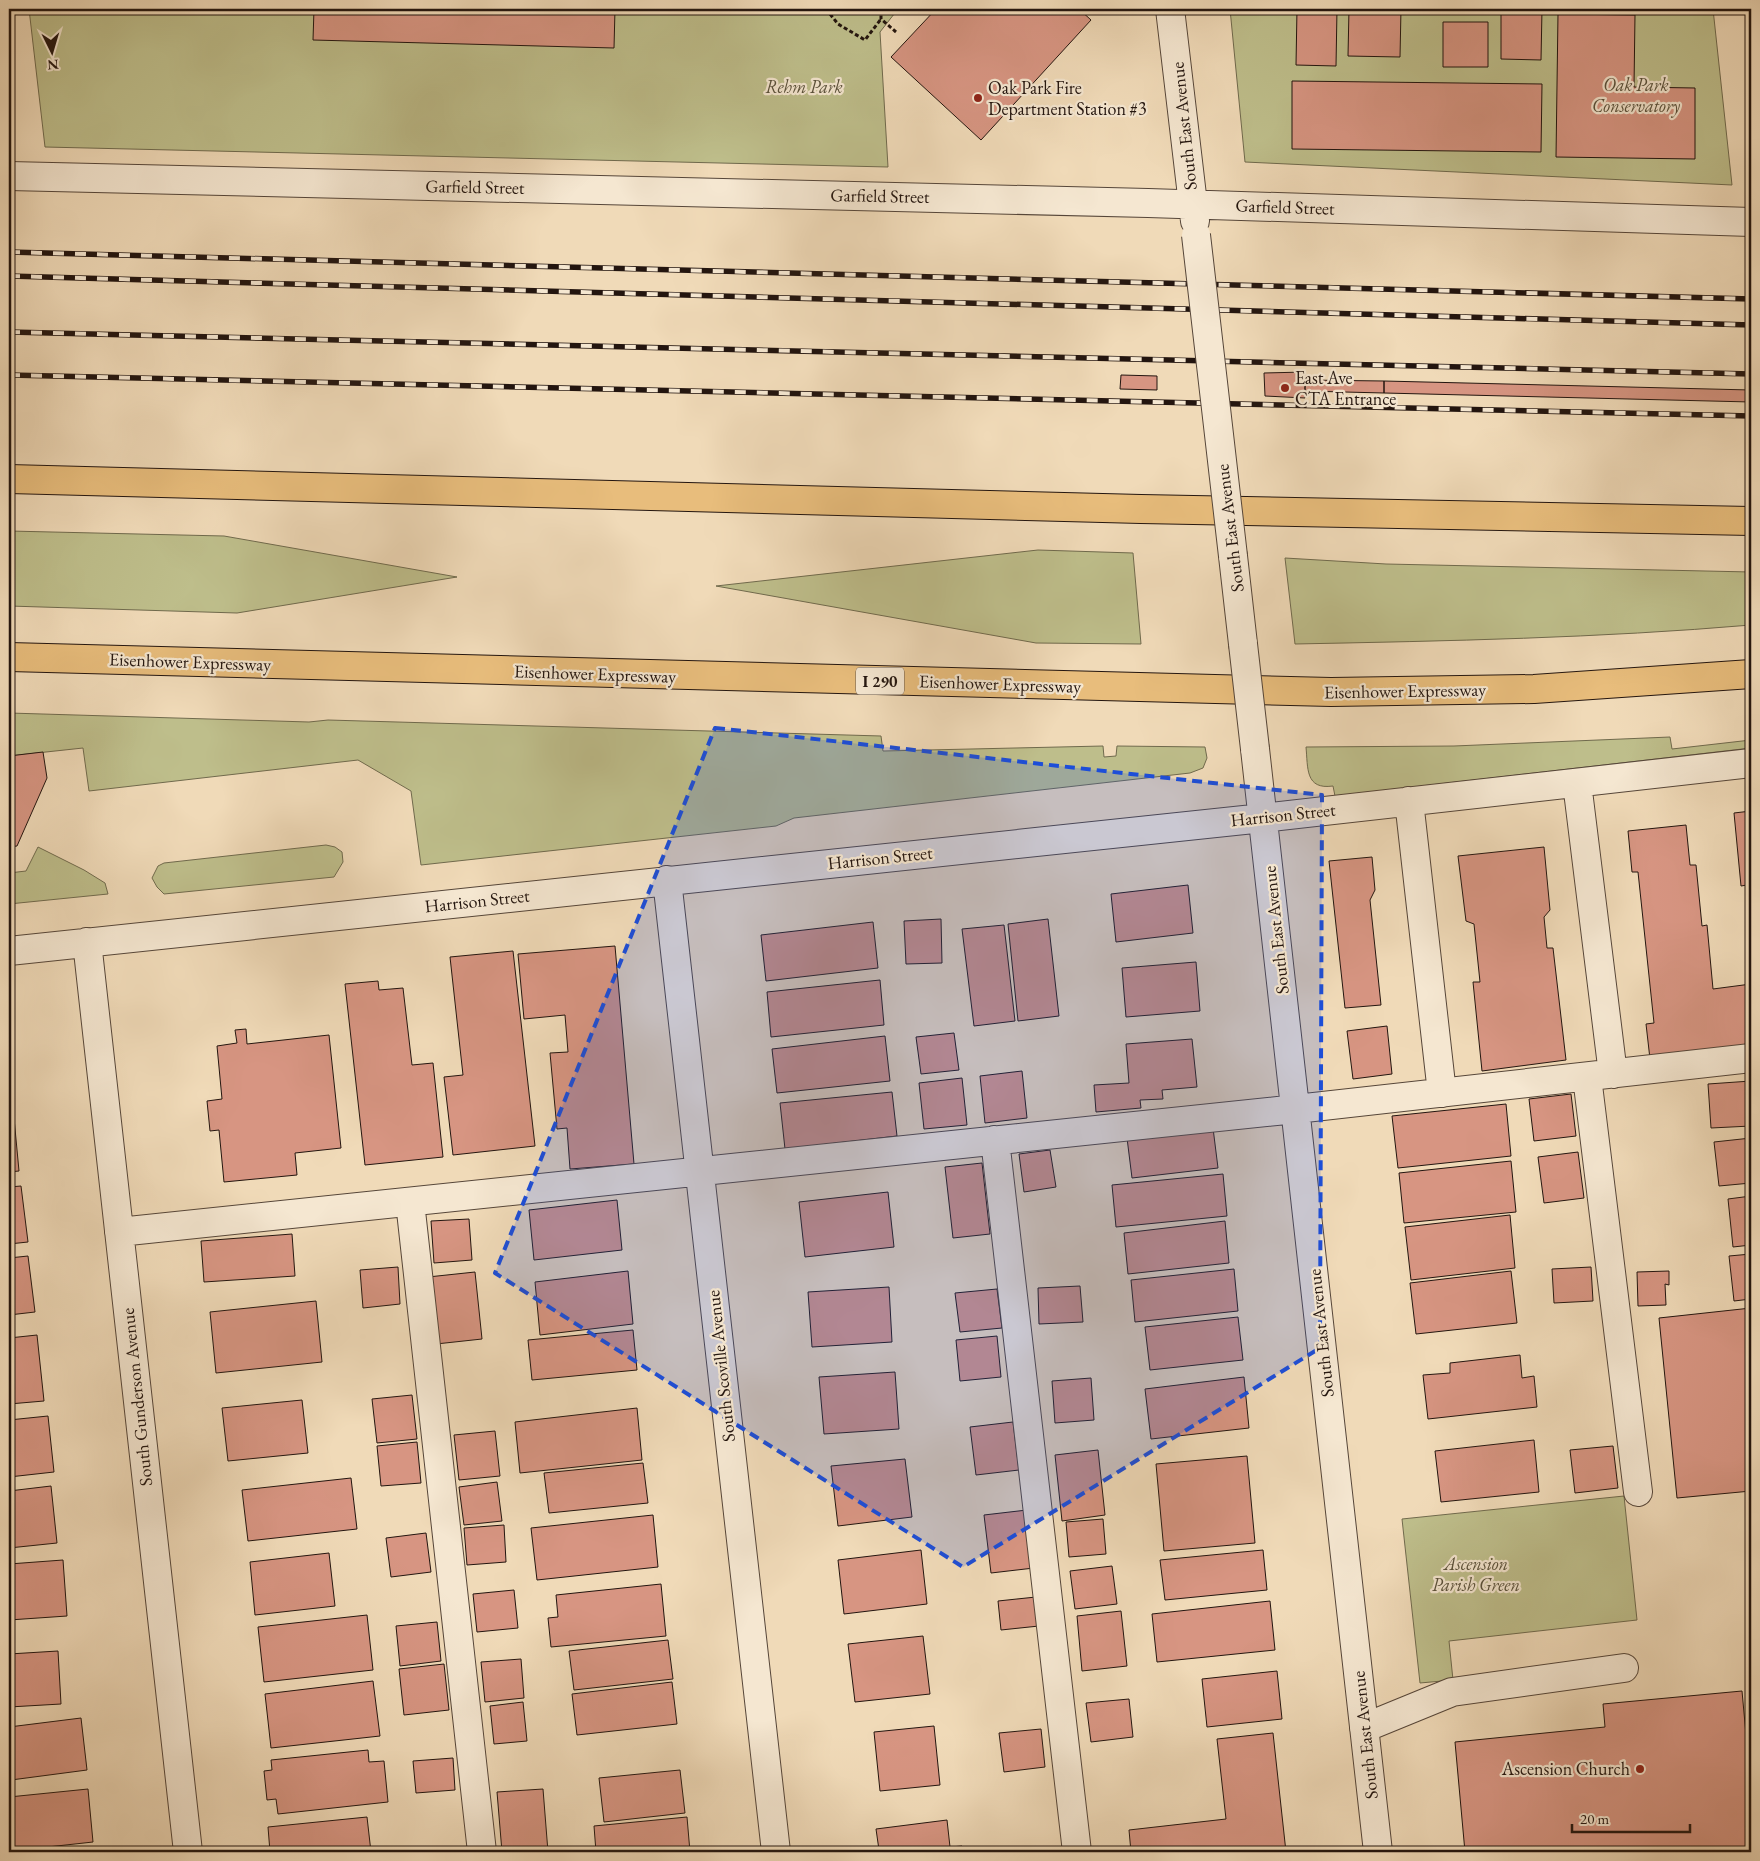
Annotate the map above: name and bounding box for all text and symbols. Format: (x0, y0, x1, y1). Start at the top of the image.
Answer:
north arrow (28, 28, 78, 78)
text: N (46, 55, 60, 74)
street label: South East Avenue (1165, 61, 1202, 191)
park label: Oak Park Conservatory (1592, 73, 1681, 118)
park label: Rehm Park (765, 75, 843, 98)
place label: Oak Park Fire Department Station #3 (988, 76, 1147, 120)
marker: Oak Park Fire Department Station #3 (972, 92, 984, 104)
street label: Garfield Street (425, 174, 525, 199)
street label: Garfield Street (830, 183, 930, 208)
street label: Garfield Street (1235, 193, 1335, 220)
place label: East Ave CTA Entrance (1295, 366, 1396, 410)
marker: East Ave CTA Entrance (1279, 382, 1291, 394)
street label: South East Avenue (1210, 463, 1249, 593)
street label: Eisenhower Expressway (109, 647, 272, 676)
street label: Eisenhower Expressway (514, 659, 677, 688)
road number: I 290 (856, 668, 904, 694)
street label: Eisenhower Expressway (919, 669, 1082, 698)
street label: Eisenhower Expressway (1324, 678, 1486, 703)
street label: Harrison Street (1229, 798, 1337, 831)
street label: Harrison Street (826, 841, 934, 874)
street label: South East Avenue (1257, 865, 1294, 995)
street label: Harrison Street (423, 884, 531, 917)
street label: South East Avenue (1302, 1268, 1339, 1398)
street label: South Scoville Avenue (701, 1289, 740, 1443)
street label: South Gunderson Avenue (116, 1307, 157, 1487)
park label: Ascension Parish Green (1432, 1552, 1520, 1596)
street label: South East Avenue (1346, 1670, 1383, 1800)
place label: Ascension Church (1501, 1757, 1630, 1780)
marker: Ascension Church (1634, 1763, 1646, 1775)
scale bar (1572, 1801, 1690, 1833)
text: 20 m (1580, 1809, 1609, 1828)

